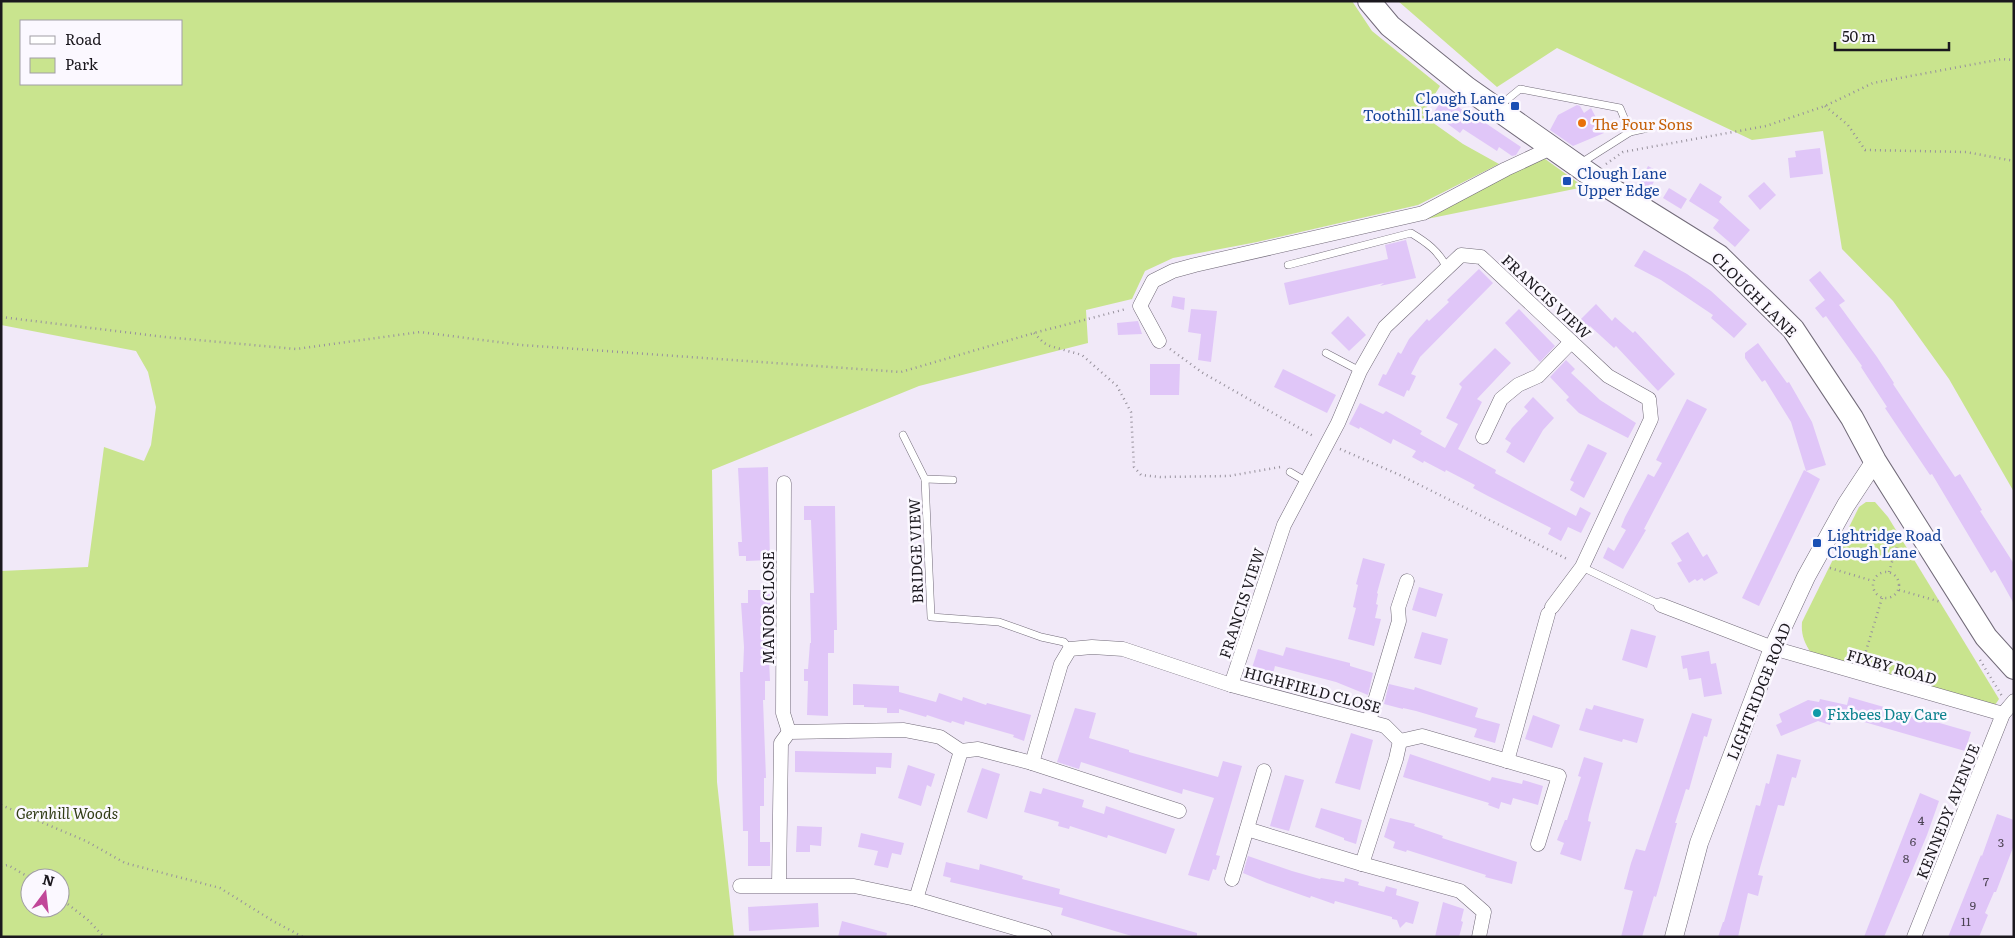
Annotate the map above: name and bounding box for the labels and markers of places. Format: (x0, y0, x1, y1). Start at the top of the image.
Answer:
place label: Clough Lane Toothill Lane South (1363, 86, 1505, 126)
marker: Clough Lane Toothill Lane South (1509, 100, 1521, 112)
place label: The Four Sons (1592, 112, 1693, 135)
marker: The Four Sons (1576, 117, 1588, 129)
place label: Clough Lane Upper Edge (1577, 161, 1667, 201)
marker: Clough Lane Upper Edge (1561, 175, 1573, 187)
place label: Lightridge Road Clough Lane (1827, 523, 1942, 563)
marker: Lightridge Road Clough Lane (1811, 537, 1823, 549)
place label: Fixbees Day Care (1827, 702, 1947, 725)
marker: Fixbees Day Care (1811, 707, 1823, 719)

